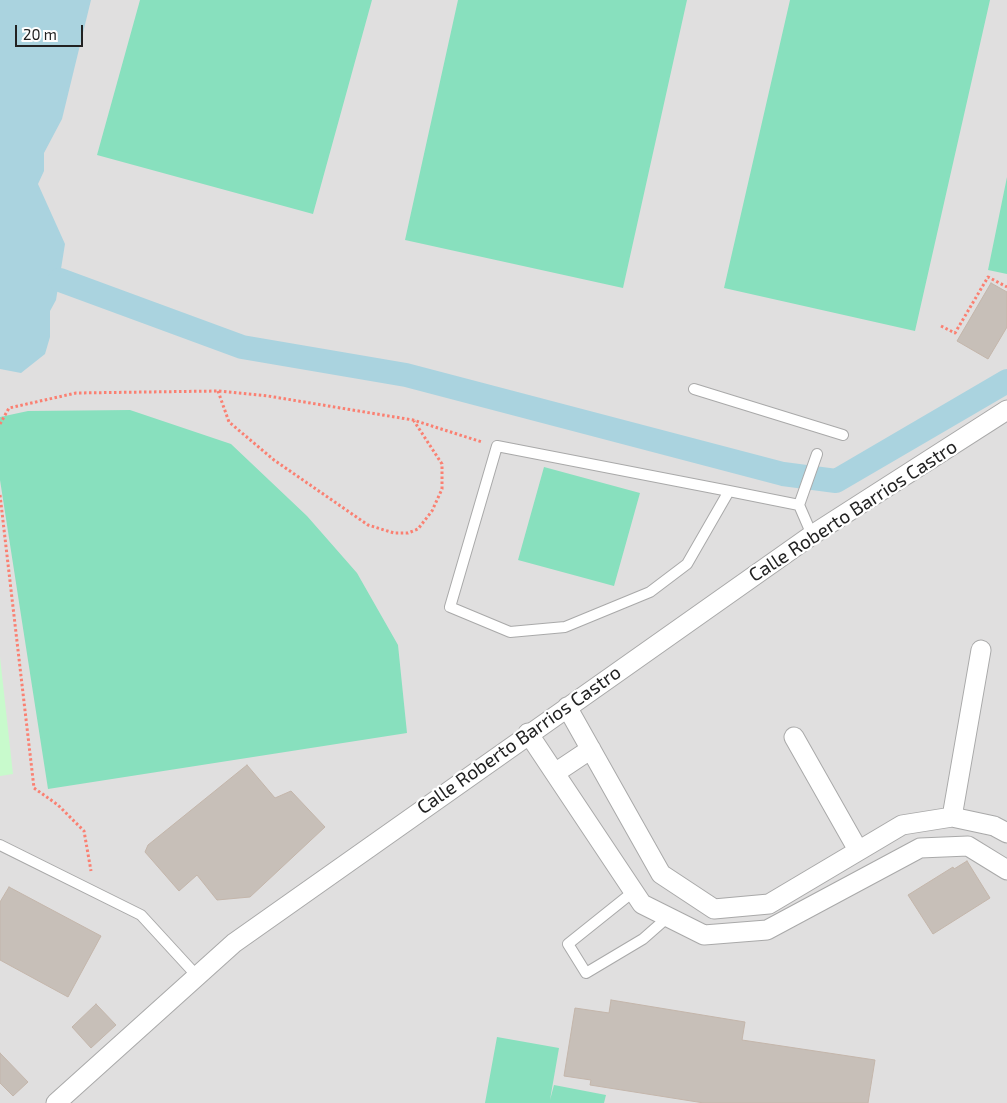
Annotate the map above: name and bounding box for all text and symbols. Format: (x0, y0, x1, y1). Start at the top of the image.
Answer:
scale bar (18, 15, 85, 47)
text: 20 m (23, 25, 57, 43)
street label: Calle Roberto Barrios Castro (745, 435, 961, 587)
street label: Calle Roberto Barrios Castro (413, 661, 625, 819)

